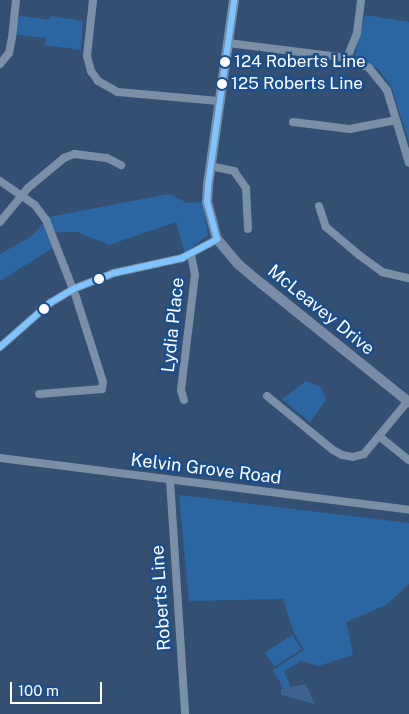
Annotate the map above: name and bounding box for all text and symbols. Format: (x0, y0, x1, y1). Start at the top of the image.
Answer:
place label: 124 Roberts Line (234, 52, 366, 72)
marker: 124 Roberts Line (220, 57, 230, 67)
place label: 125 Roberts Line (231, 74, 363, 94)
marker: 125 Roberts Line (217, 79, 227, 89)
street label: McLeavey Drive (263, 260, 379, 360)
unlabelled marker (94, 274, 104, 284)
street label: Lydia Place (157, 276, 189, 374)
unlabelled marker (39, 304, 49, 314)
street label: Kelvin Grove Road (129, 449, 283, 489)
street label: Roberts Line (147, 544, 175, 652)
scale bar (12, 672, 105, 704)
text: 100 m (18, 682, 59, 699)

